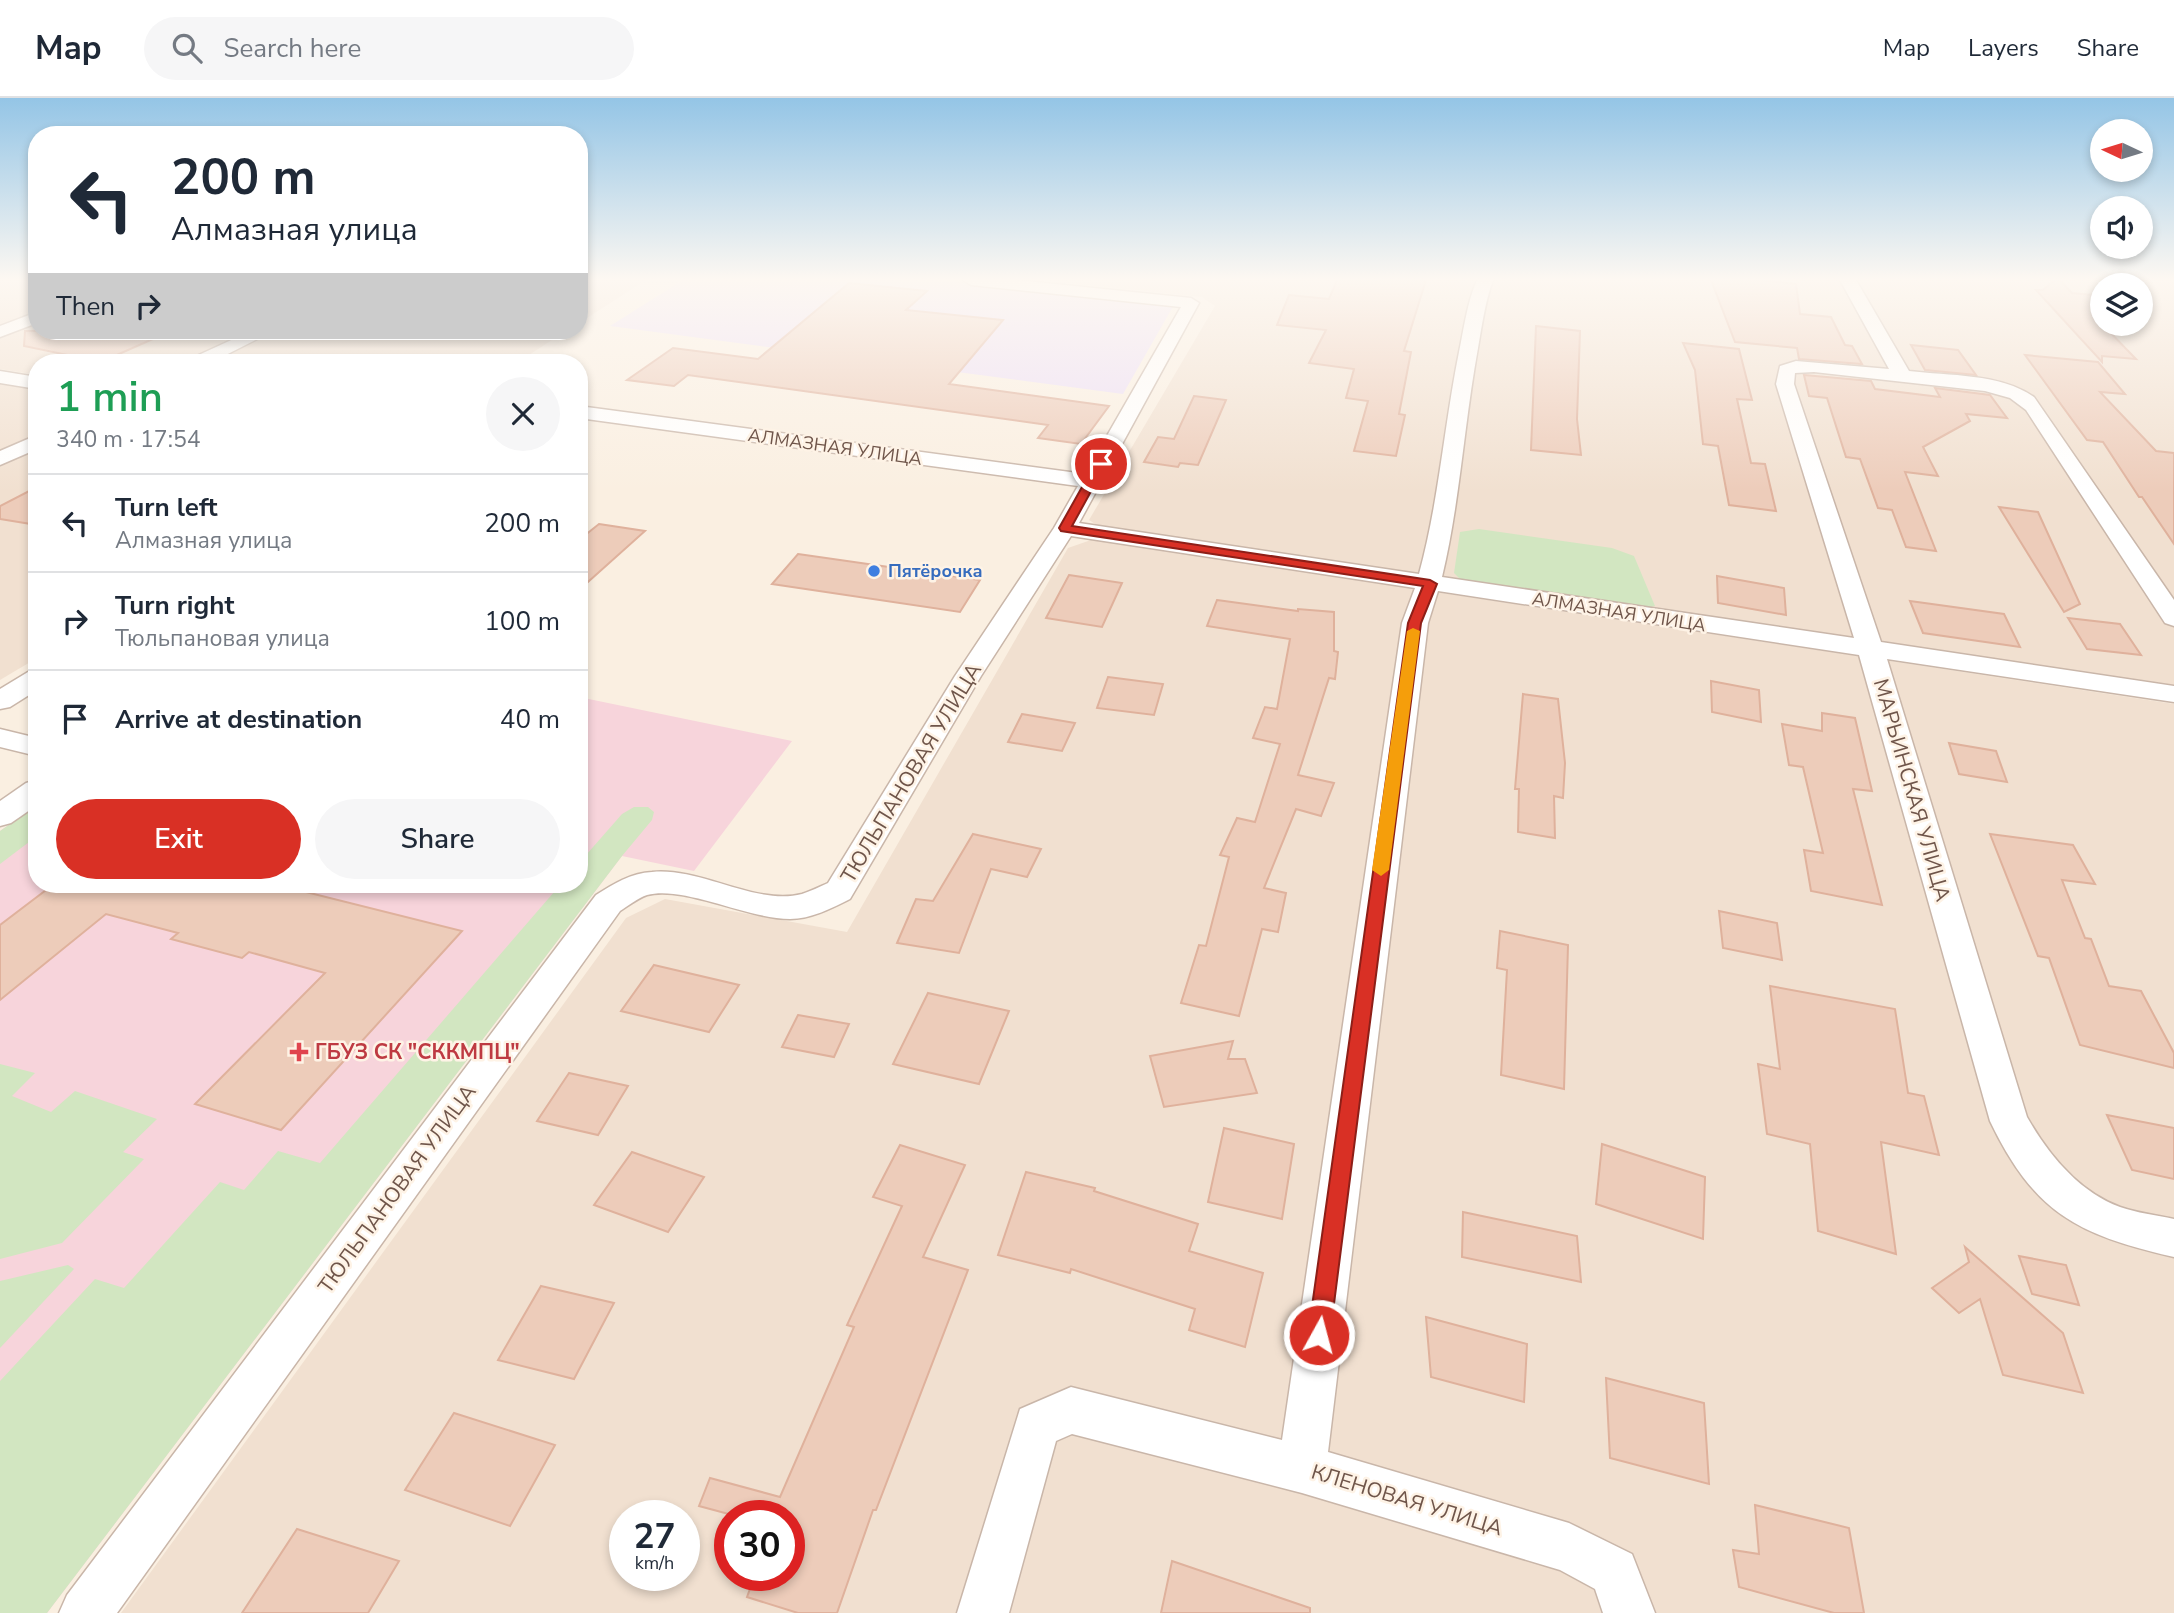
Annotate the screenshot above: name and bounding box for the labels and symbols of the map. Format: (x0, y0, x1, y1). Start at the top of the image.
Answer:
north arrow (2090, 119, 2152, 182)
street label: АЛМАЗНАЯ УЛИЦА (746, 423, 924, 471)
pin (1071, 434, 1131, 494)
place label: Пятёрочка (888, 559, 983, 583)
marker: Пятёрочка (866, 563, 882, 579)
street label: АЛМАЗНАЯ УЛИЦА (1530, 586, 1708, 638)
street label: ТЮЛЬПАНОВАЯ УЛИЦА (834, 658, 988, 888)
street label: МАРЬИНСКАЯ УЛИЦА (1867, 675, 1957, 905)
place label: ГБУЗ СК "СККМПЦ" (315, 1038, 520, 1066)
marker: ГБУЗ СК "СККМПЦ" (289, 1042, 309, 1062)
street label: ТЮЛЬПАНОВАЯ УЛИЦА (312, 1079, 482, 1299)
position arrow (1282, 1298, 1356, 1372)
street label: КЛЕНОВАЯ УЛИЦА (1308, 1458, 1506, 1542)
speed limit sign: 30 (714, 1500, 805, 1591)

